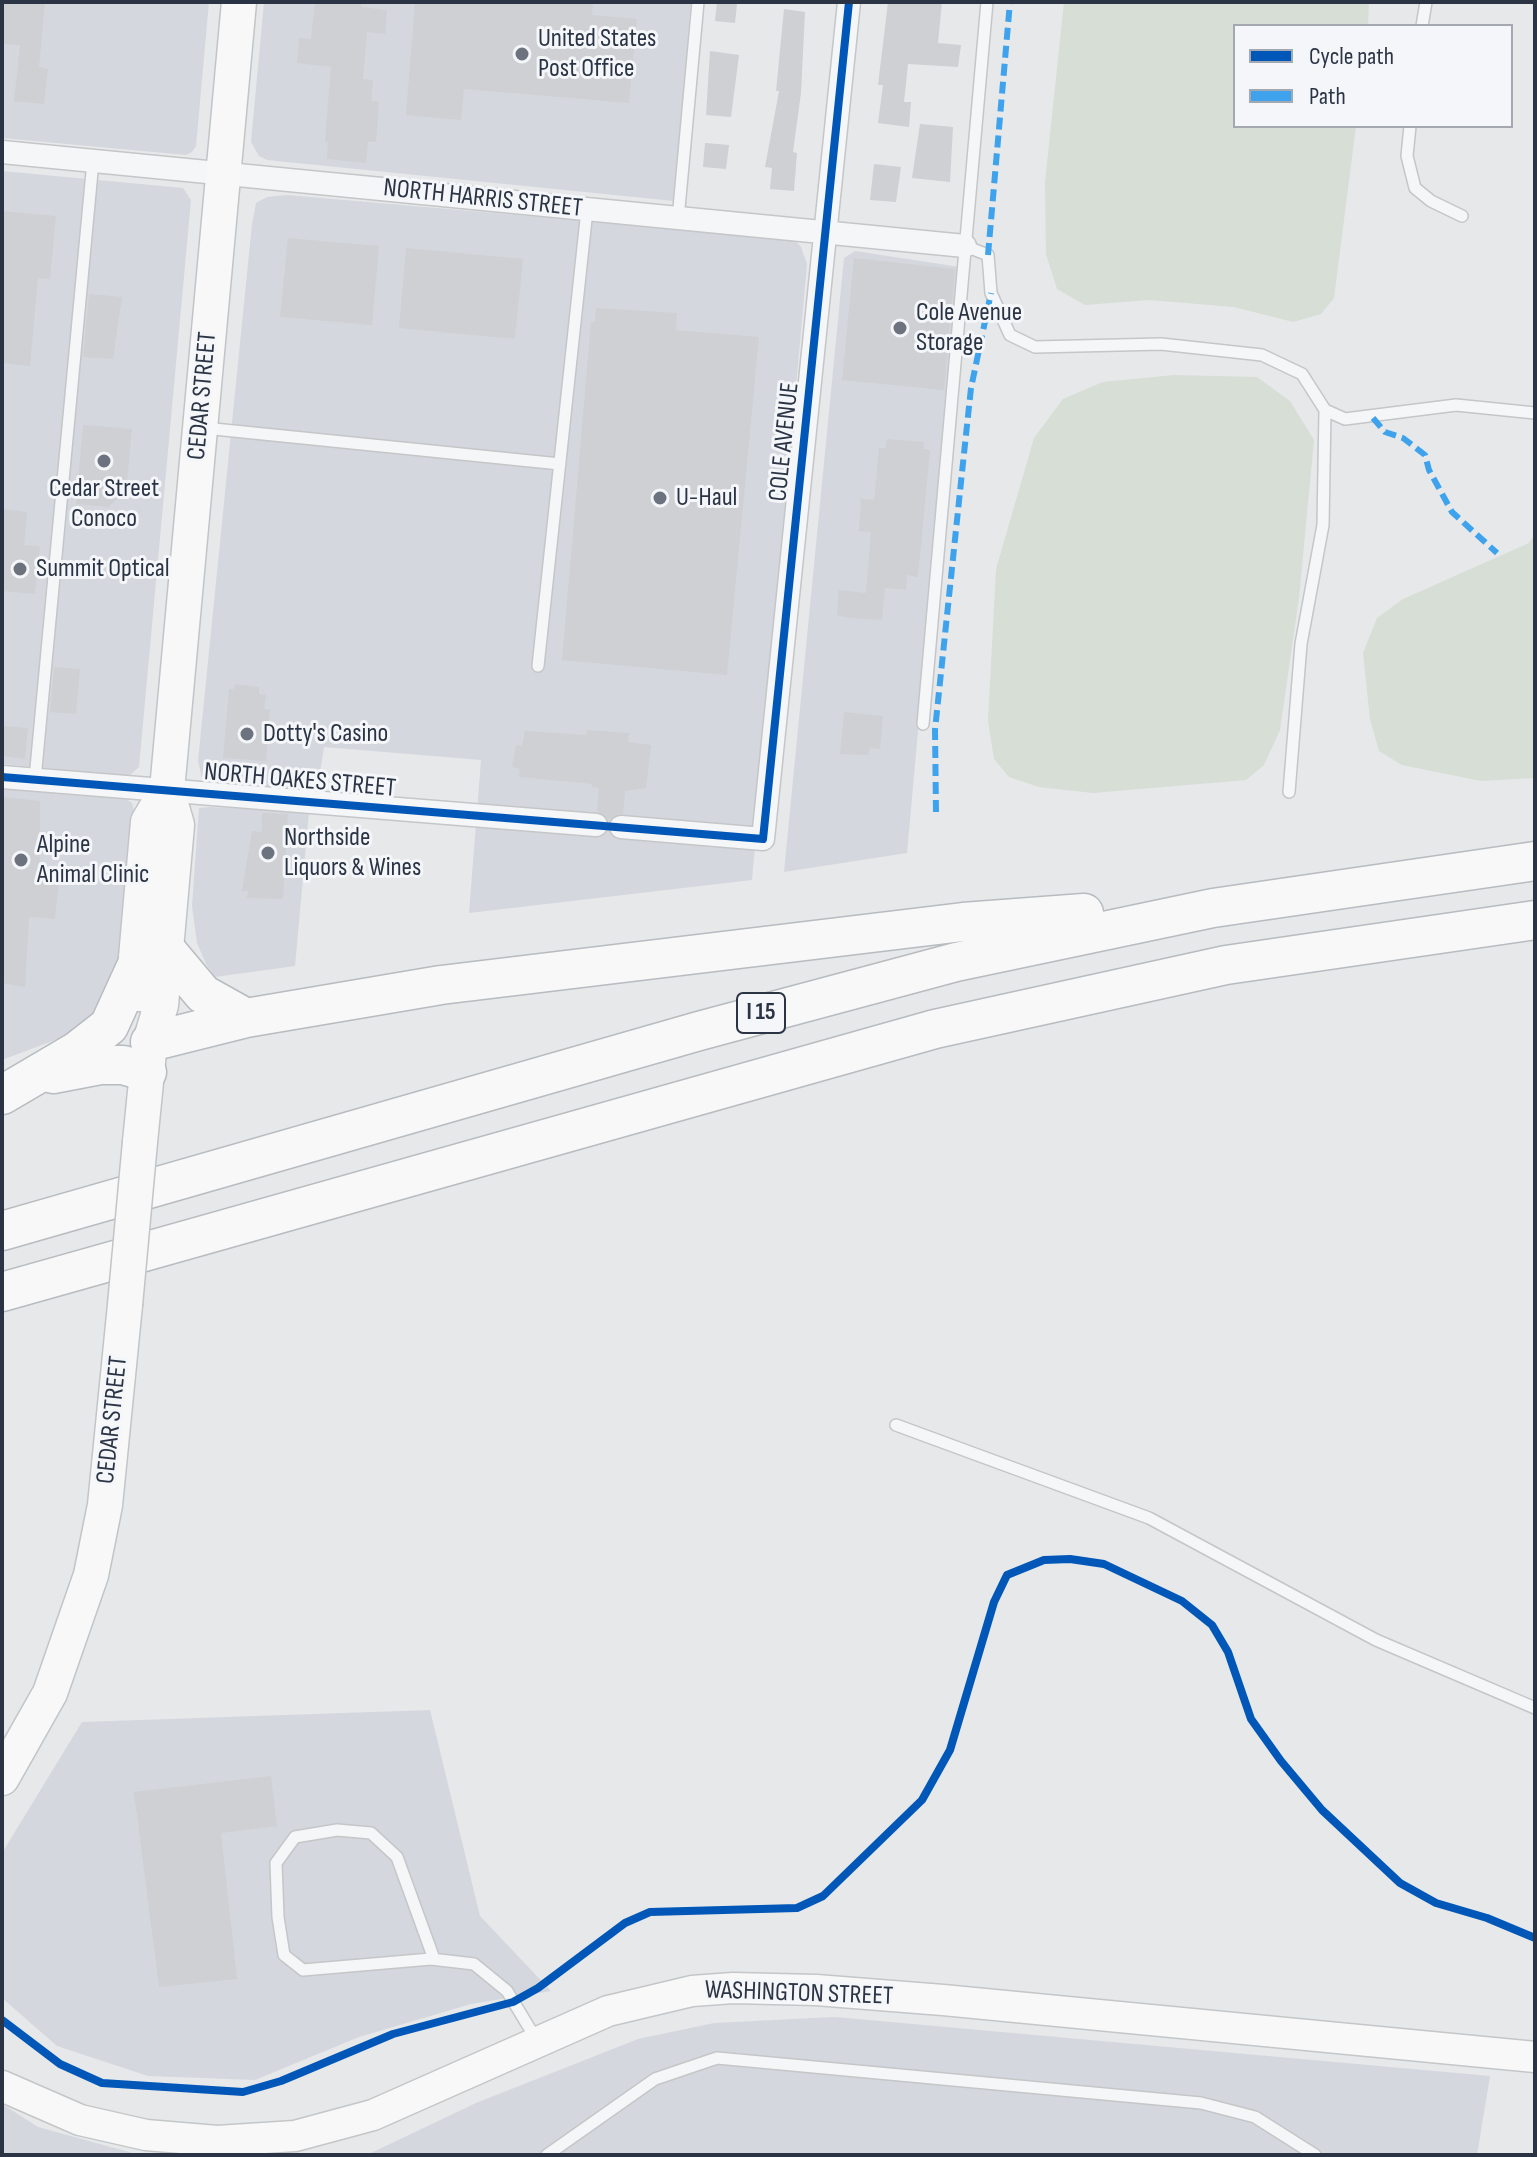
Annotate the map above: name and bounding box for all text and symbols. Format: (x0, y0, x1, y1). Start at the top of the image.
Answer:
place label: United States Post Office (538, 23, 656, 84)
legend (1233, 24, 1513, 128)
text: Cycle path (1309, 42, 1394, 71)
marker: United States Post Office (513, 45, 531, 63)
text: Path (1309, 82, 1346, 111)
street label: NORTH HARRIS STREET (382, 173, 584, 225)
place label: Cole Avenue Storage (916, 297, 1022, 358)
marker: Cole Avenue Storage (891, 319, 909, 337)
street label: CEDAR STREET (182, 331, 224, 461)
street label: COLE AVENUE (763, 381, 807, 503)
marker: Cedar Street Conoco (95, 452, 113, 470)
place label: Cedar Street Conoco (49, 473, 159, 534)
place label: U-Haul (676, 482, 737, 514)
marker: U-Haul (651, 489, 669, 507)
place label: Summit Optical (36, 553, 170, 585)
marker: Summit Optical (11, 560, 29, 578)
place label: Dotty's Casino (263, 718, 388, 750)
marker: Dotty's Casino (238, 725, 256, 743)
street label: NORTH OAKES STREET (203, 757, 397, 805)
place label: Northside Liquors & Wines (284, 822, 421, 884)
place label: Alpine Animal Clinic (37, 829, 149, 890)
marker: Northside Liquors & Wines (259, 844, 277, 862)
marker: Alpine Animal Clinic (12, 851, 30, 869)
road number: I 15 (737, 993, 785, 1033)
street label: CEDAR STREET (91, 1354, 135, 1486)
street label: WASHINGTON STREET (704, 1975, 894, 2013)

